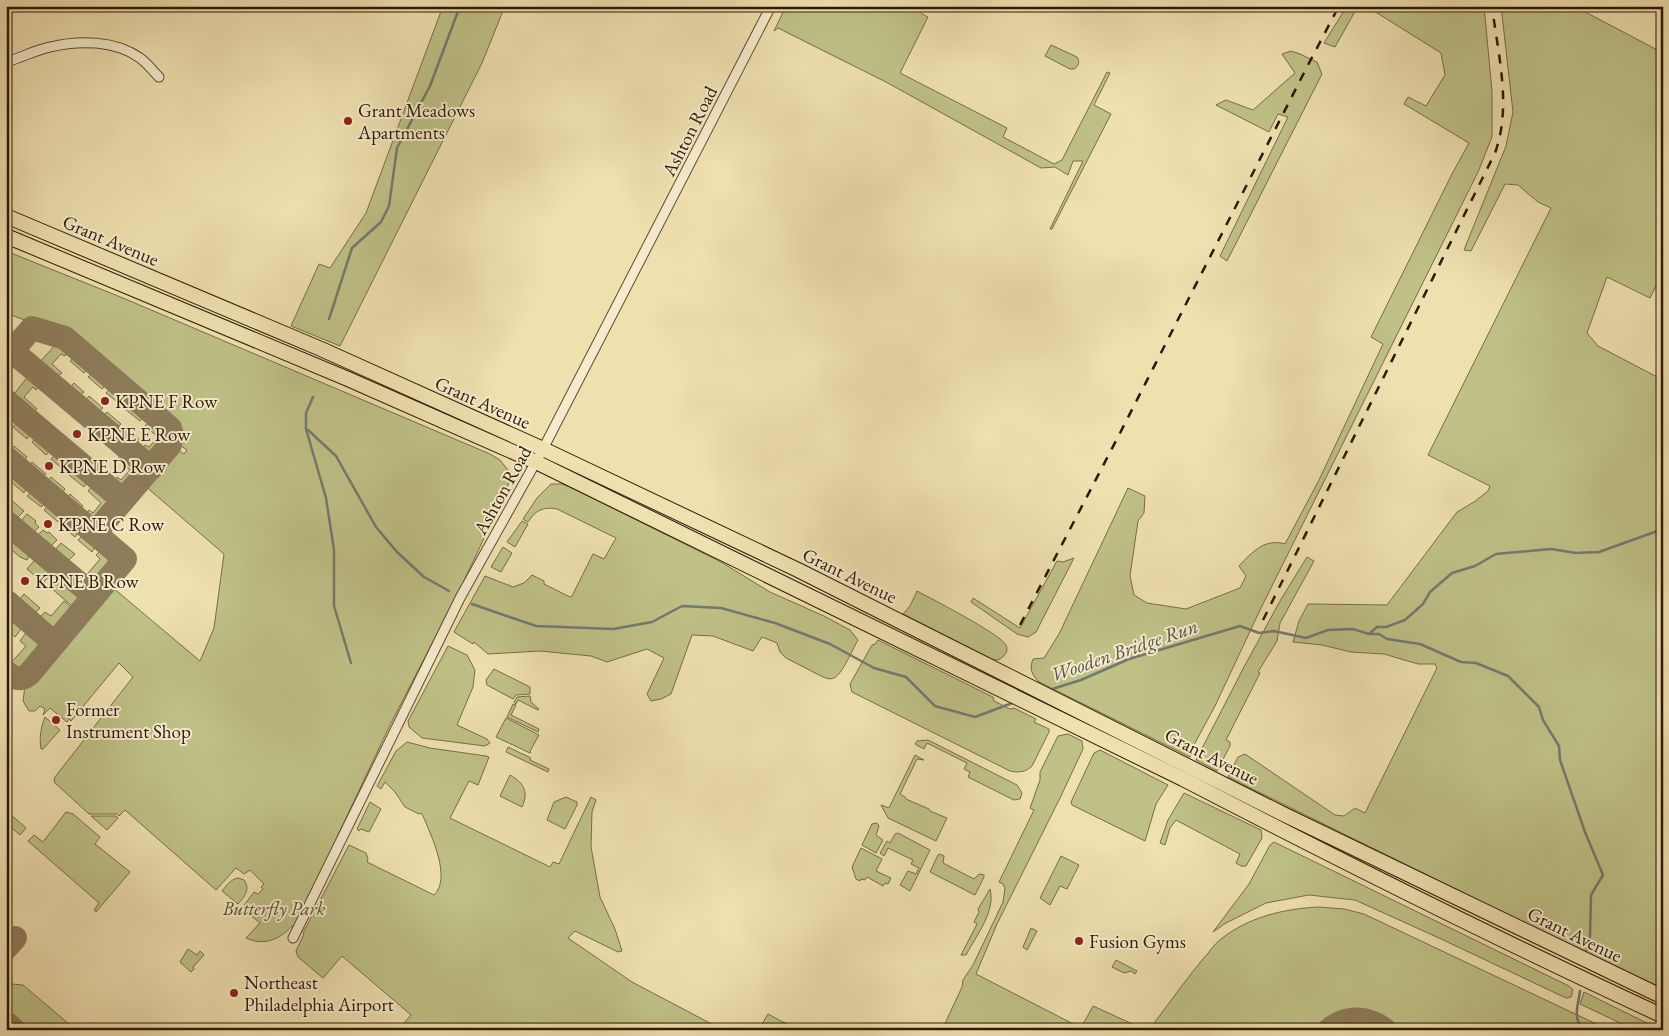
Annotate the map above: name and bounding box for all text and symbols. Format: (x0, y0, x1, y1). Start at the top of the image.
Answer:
street label: Ashton Road (656, 82, 723, 181)
place label: Grant Meadows Apartments (357, 98, 475, 145)
marker: Grant Meadows Apartments (342, 115, 354, 127)
street label: Grant Avenue (59, 209, 163, 272)
street label: Grant Avenue (431, 370, 535, 435)
place label: KPNE F Row (115, 389, 218, 414)
marker: KPNE F Row (99, 395, 111, 407)
place label: KPNE E Row (87, 422, 191, 447)
marker: KPNE E Row (71, 428, 83, 440)
street label: Ashton Road (467, 441, 537, 540)
place label: KPNE D Row (59, 454, 167, 479)
marker: KPNE D Row (43, 460, 55, 472)
place label: KPNE C Row (58, 512, 165, 537)
marker: KPNE C Row (42, 518, 54, 530)
street label: Grant Avenue (798, 542, 901, 609)
place label: KPNE B Row (35, 569, 140, 594)
marker: KPNE B Row (19, 575, 31, 587)
water label: Wooden Bridge Run (1047, 613, 1201, 687)
place label: Former Instrument Shop (66, 697, 191, 744)
marker: Former Instrument Shop (50, 714, 62, 726)
street label: Grant Avenue (1161, 722, 1263, 791)
park label: Butterfly Park (222, 896, 326, 921)
street label: Grant Avenue (1523, 901, 1626, 968)
place label: Fusion Gyms (1089, 929, 1186, 954)
marker: Fusion Gyms (1073, 935, 1085, 947)
place label: Northeast Philadelphia Airport (244, 970, 394, 1017)
marker: Northeast Philadelphia Airport (228, 987, 240, 999)

